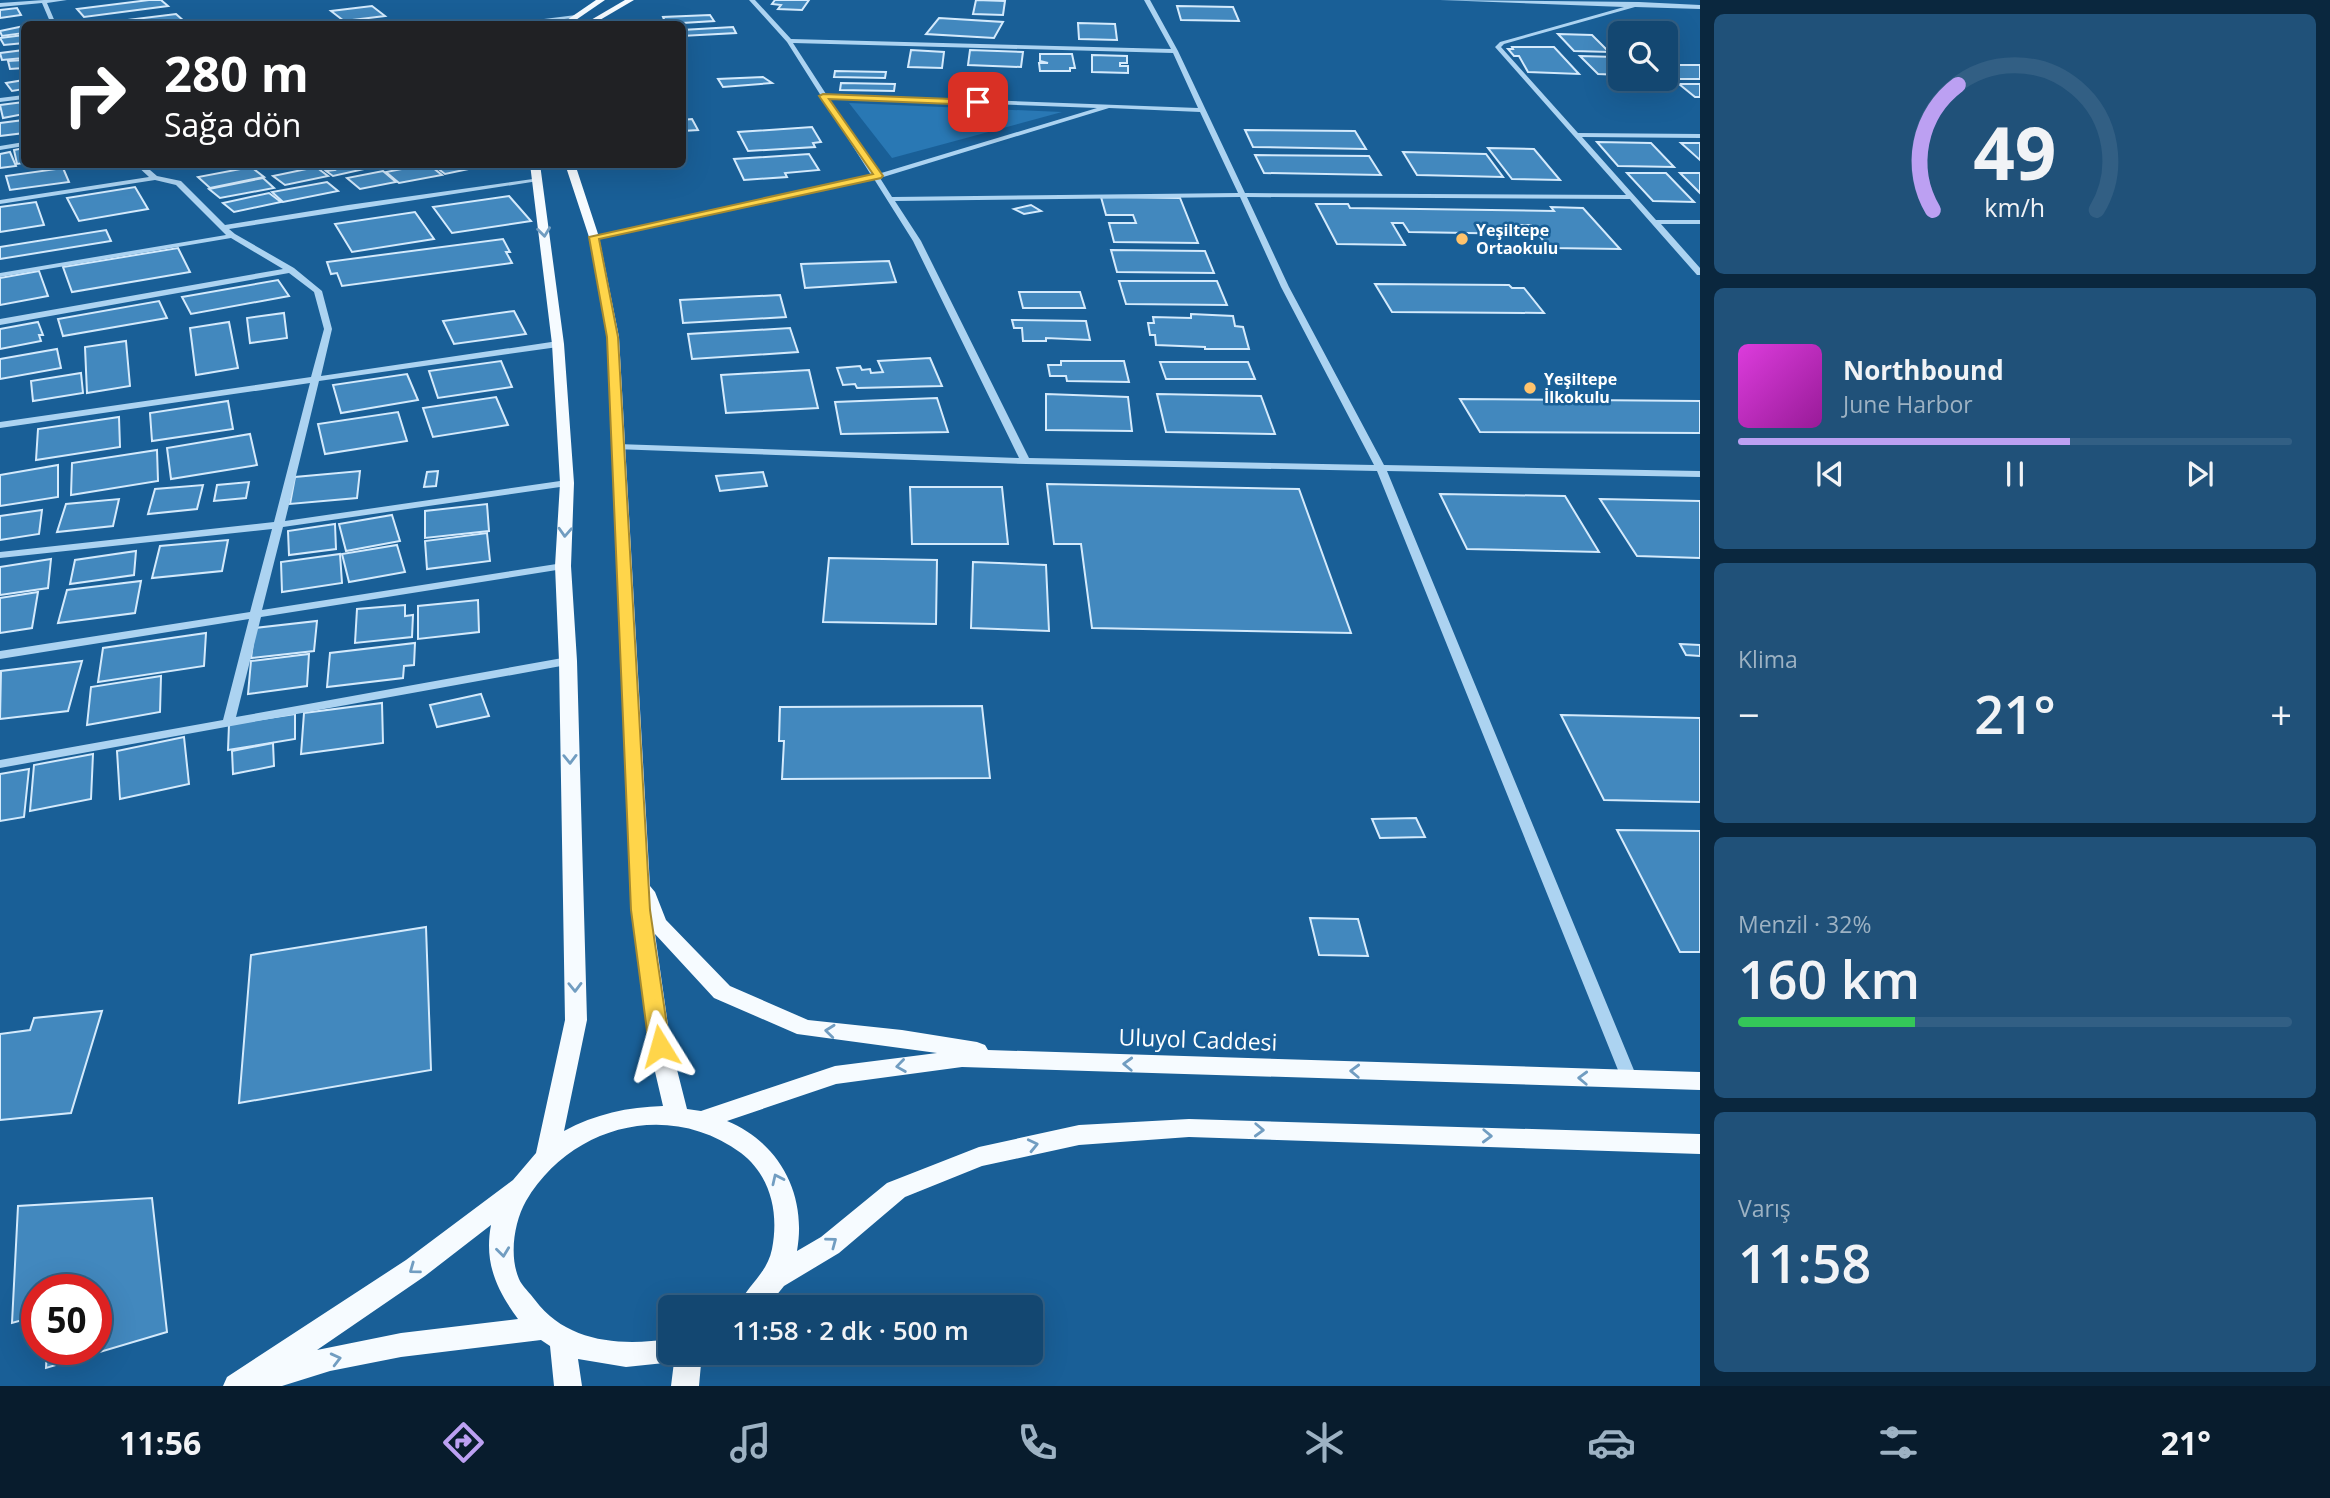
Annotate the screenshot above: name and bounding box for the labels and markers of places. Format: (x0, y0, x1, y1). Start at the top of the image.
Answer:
pin (948, 72, 1008, 132)
place label: Yeşiltepe Ortaokulu (1476, 219, 1558, 259)
marker: Yeşiltepe Ortaokulu (1454, 231, 1470, 247)
place label: Yeşiltepe İlkokulu (1544, 368, 1617, 408)
marker: Yeşiltepe İlkokulu (1522, 380, 1538, 396)

